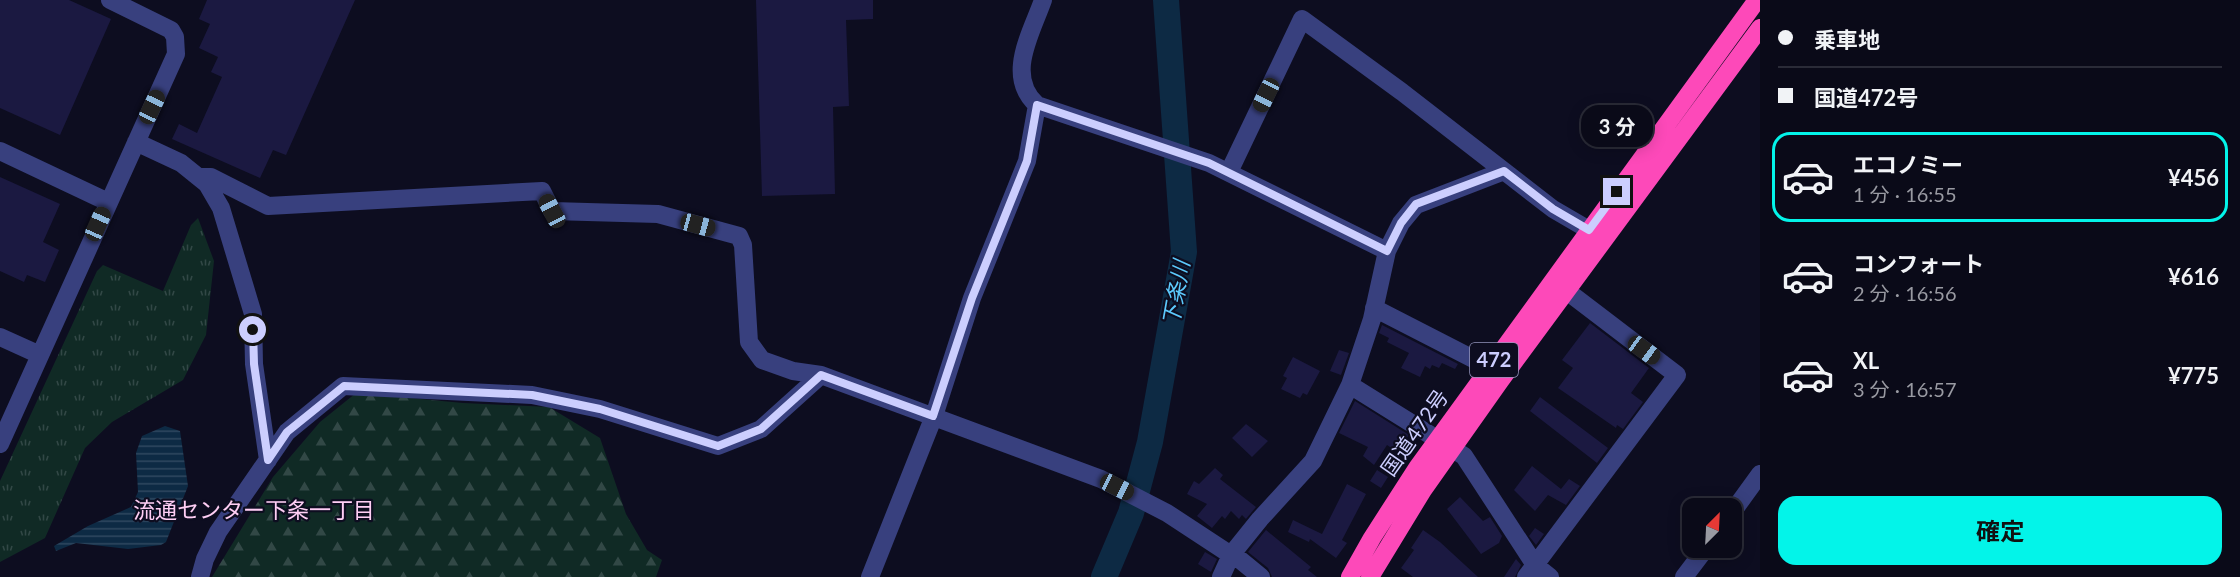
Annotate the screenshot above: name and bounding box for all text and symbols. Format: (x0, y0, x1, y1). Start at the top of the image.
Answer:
text: 乗車地 (1814, 26, 1880, 53)
car (1250, 75, 1282, 115)
text: 国道472号 (1814, 84, 1918, 111)
car (136, 87, 168, 127)
callout: 3 分 (1581, 105, 1653, 147)
text: 3 分 (1599, 114, 1635, 138)
icon: car (1781, 150, 1835, 204)
text: エコノミー (1853, 151, 1963, 178)
text: ¥456 (2168, 164, 2219, 191)
route end (1603, 178, 1630, 205)
text: 1 分 · 16:55 (1853, 182, 1957, 206)
car (536, 191, 568, 231)
car (82, 204, 114, 244)
car (678, 212, 718, 238)
icon: car (1781, 249, 1835, 303)
text: コンフォート (1853, 250, 1984, 277)
water label: 下条川 (1156, 256, 1195, 328)
text: ¥616 (2168, 263, 2219, 290)
text: 2 分 · 16:56 (1853, 281, 1957, 305)
route start (239, 316, 266, 343)
car (1624, 332, 1664, 368)
road number: 472 (1470, 343, 1518, 377)
text: XL (1853, 347, 1879, 374)
icon: car (1781, 348, 1835, 402)
text: ¥775 (2168, 362, 2219, 389)
text: 3 分 · 16:57 (1853, 377, 1957, 401)
street label: 国道472号 (1375, 384, 1453, 480)
car (1097, 471, 1137, 503)
district label: 流通センター下条一丁目 (133, 496, 375, 523)
button: 確定 (1778, 496, 2222, 565)
north arrow (1682, 498, 1742, 558)
map controls (1682, 498, 1742, 558)

